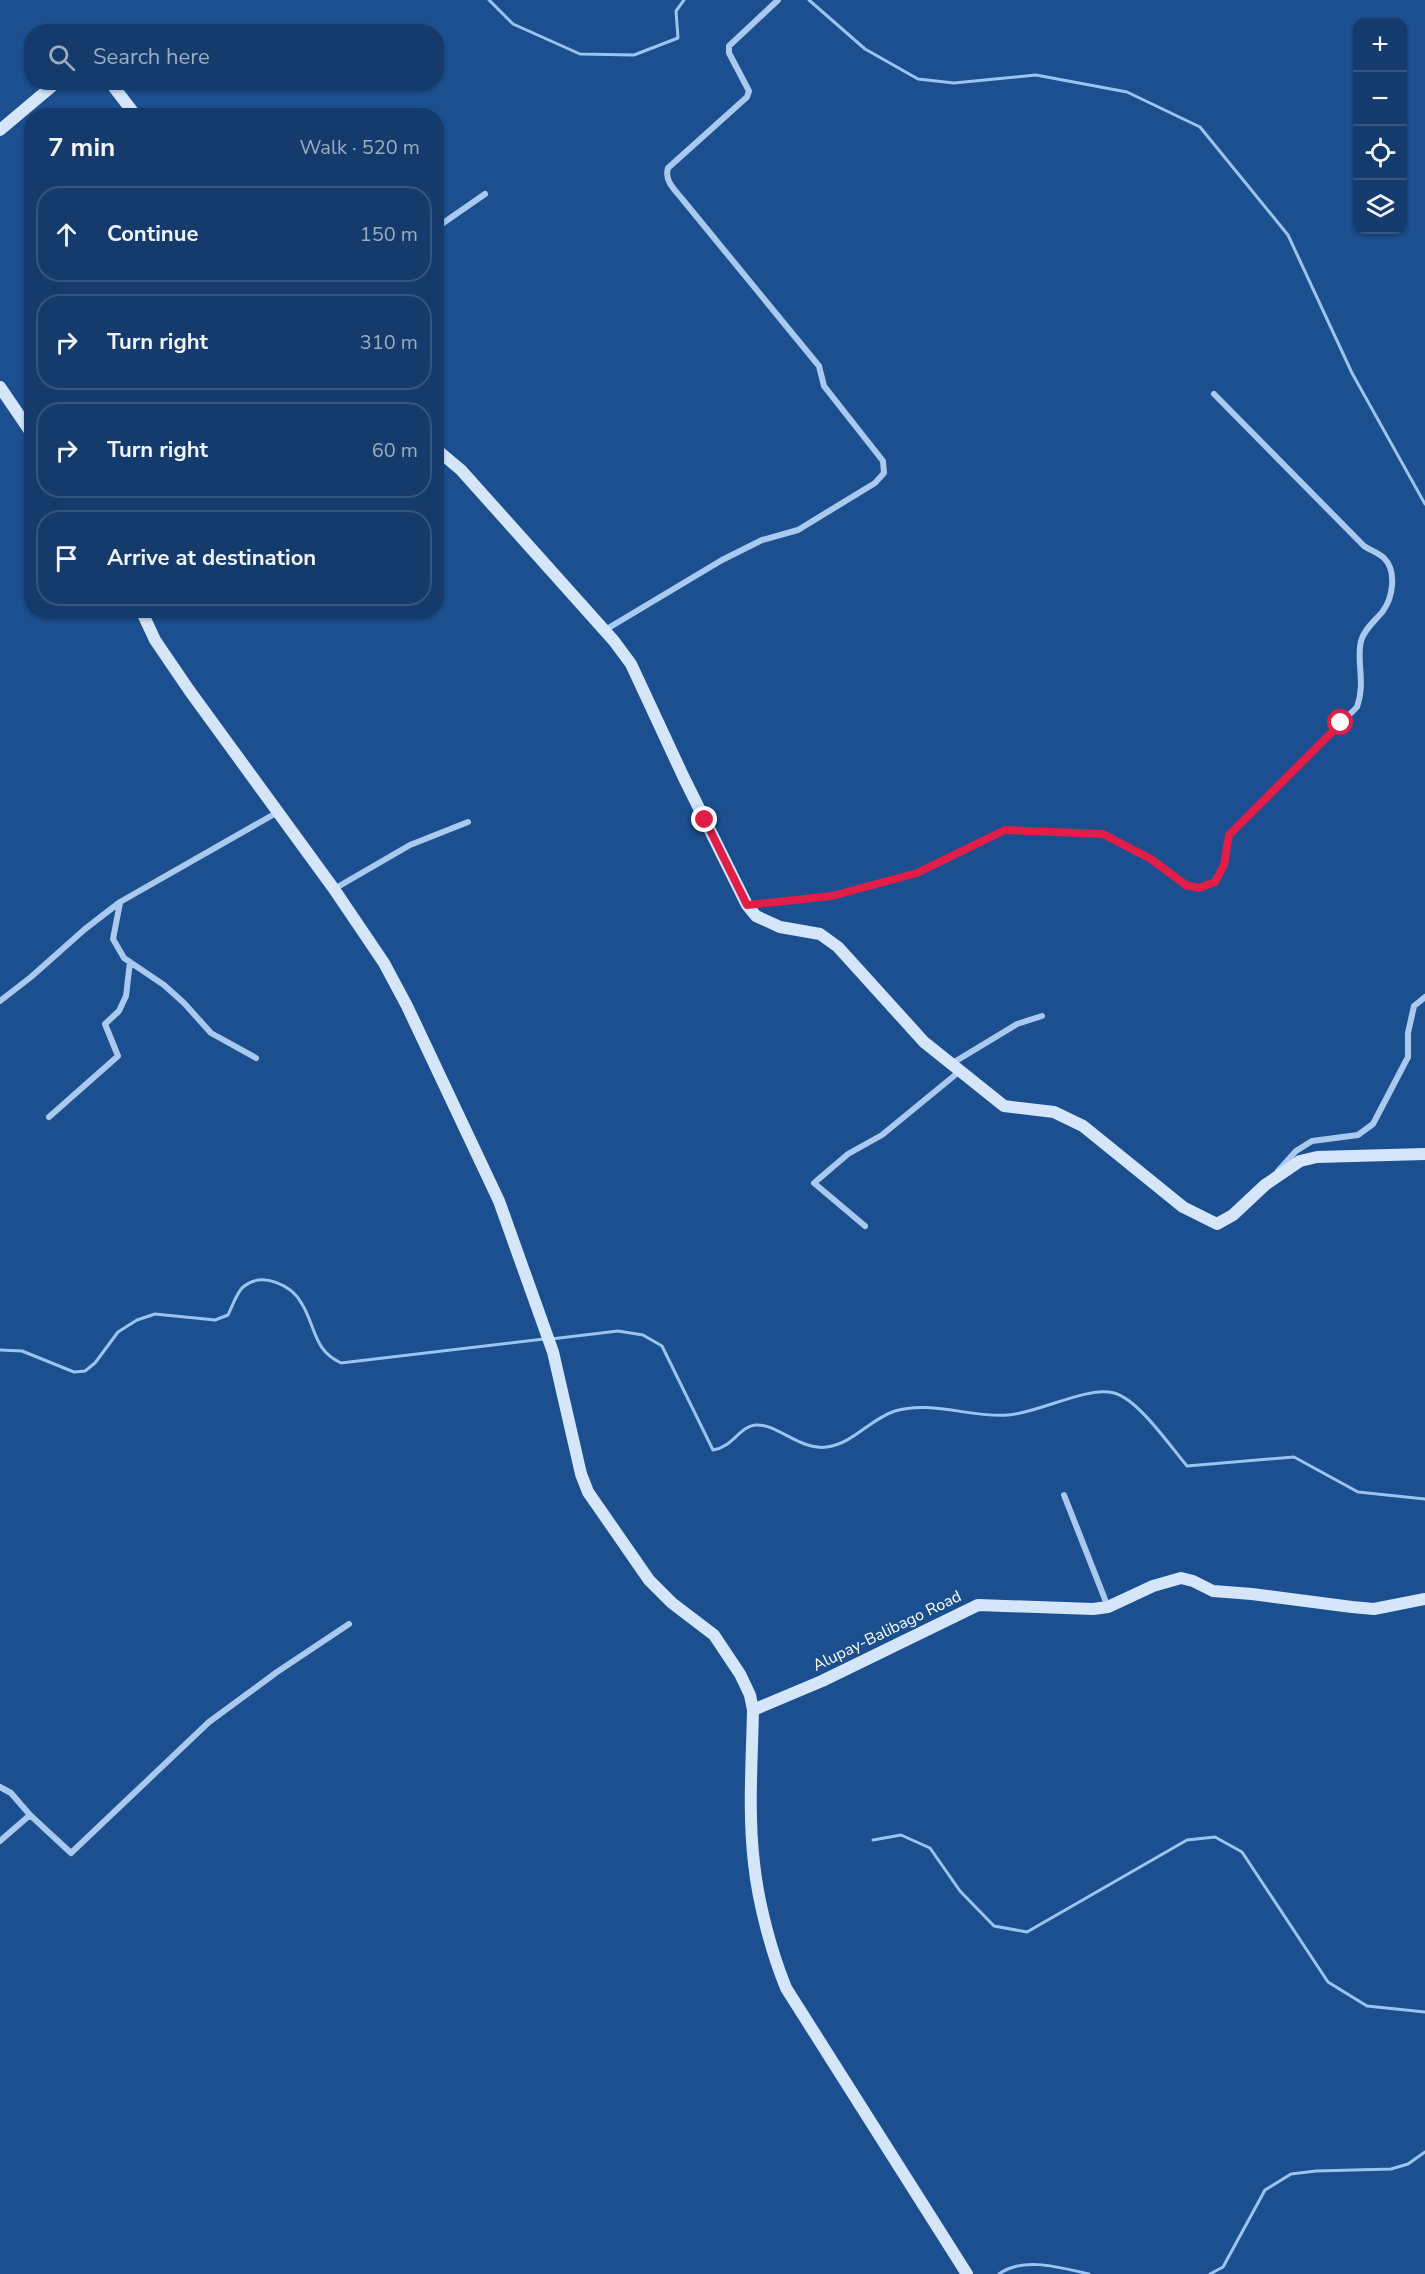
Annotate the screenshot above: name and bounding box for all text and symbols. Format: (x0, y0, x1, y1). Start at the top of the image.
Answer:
map controls (1353, 18, 1407, 234)
button: + (1353, 18, 1407, 72)
search box (24, 24, 444, 90)
icon: search (45, 41, 78, 74)
text: Search here (93, 42, 210, 72)
button: − (1353, 72, 1407, 126)
button: locate (1353, 126, 1407, 180)
text: 7 min (48, 130, 115, 165)
text: Walk · 520 m (300, 134, 420, 161)
button: layers (1353, 180, 1407, 234)
icon: ahead (50, 218, 83, 251)
text: Continue (107, 219, 198, 249)
text: 150 m (360, 221, 418, 248)
icon: right (50, 326, 83, 359)
text: Turn right (107, 327, 208, 357)
text: 310 m (360, 329, 418, 356)
icon: right (50, 434, 83, 467)
text: Turn right (107, 435, 208, 465)
text: 60 m (372, 437, 418, 464)
icon: arrive (50, 542, 83, 575)
text: Arrive at destination (107, 543, 316, 573)
route start (1327, 709, 1353, 735)
route end (691, 806, 717, 832)
street label: Alupay-Balibago Road (809, 1585, 965, 1677)

